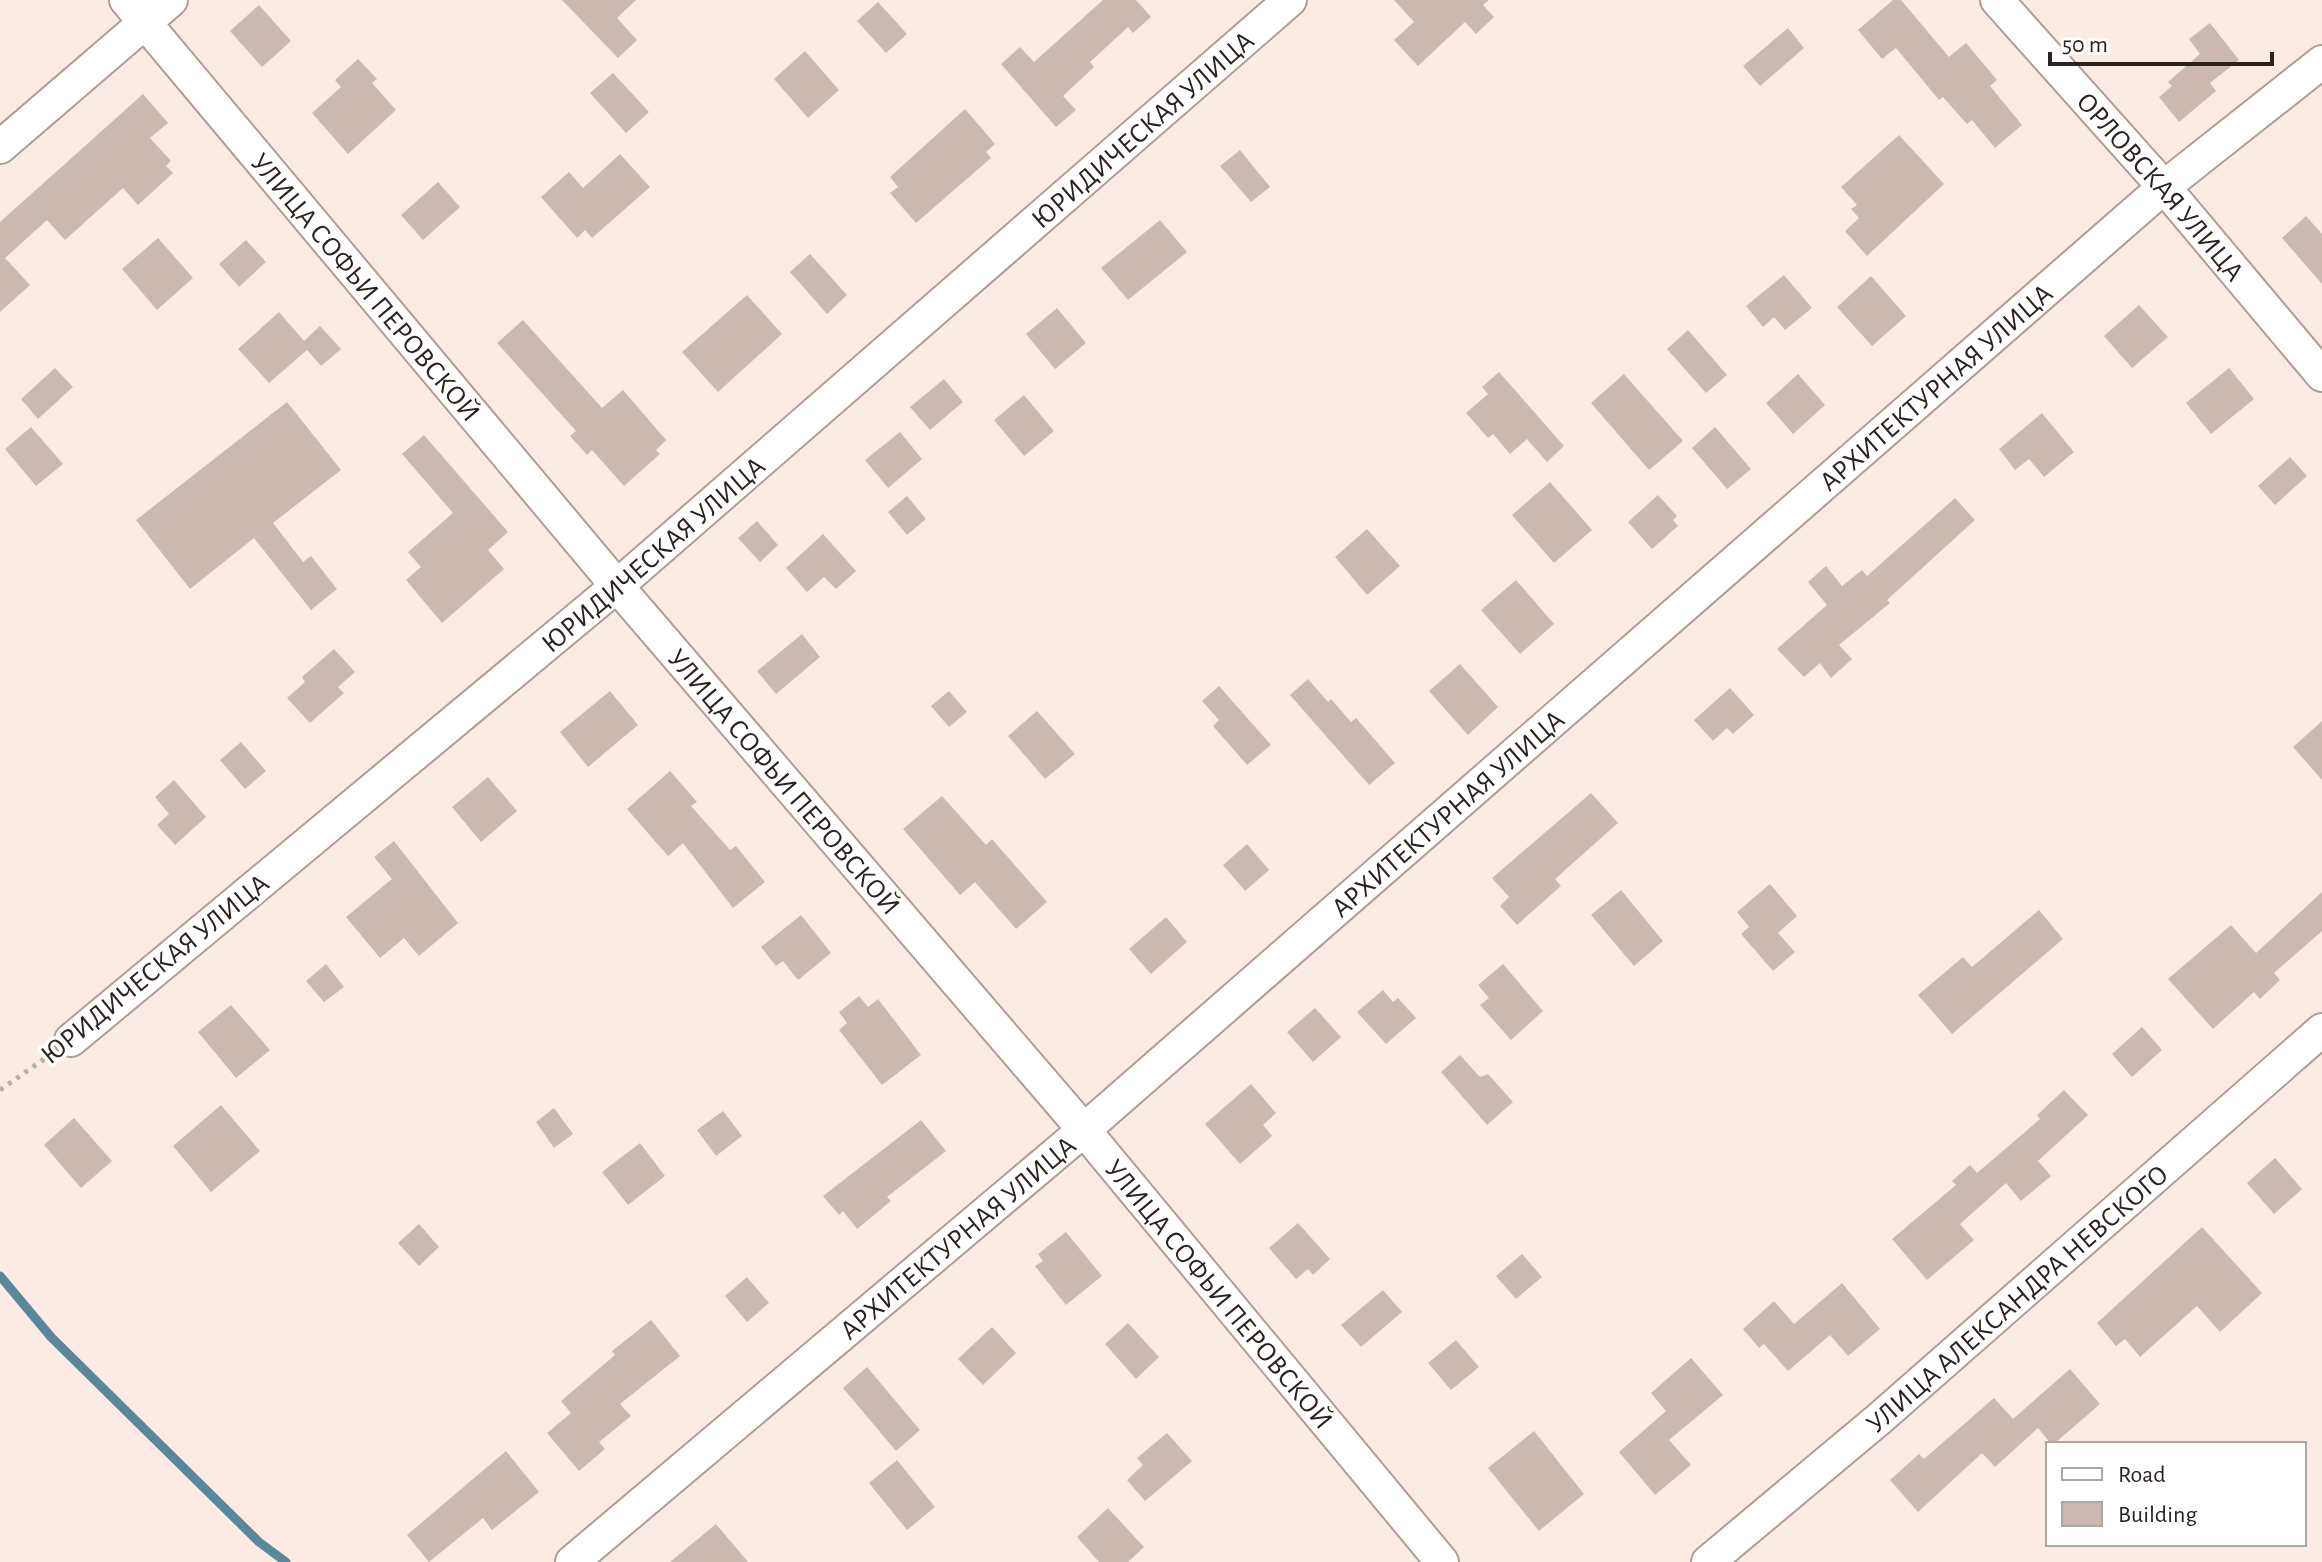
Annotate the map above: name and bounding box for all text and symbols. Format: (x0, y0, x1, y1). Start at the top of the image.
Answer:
scale bar (2050, 16, 2272, 66)
street label: ЮРИДИЧЕСКАЯ УЛИЦА (1027, 27, 1260, 234)
text: 50 m (2062, 33, 2108, 57)
street label: ОРЛОВСКАЯ УЛИЦА (2070, 88, 2249, 287)
street label: УЛИЦА СОФЬИ ПЕРОВСКОЙ (245, 149, 485, 427)
street label: АРХИТЕКТУРНАЯ УЛИЦА (1815, 279, 2058, 497)
street label: ЮРИДИЧЕСКАЯ УЛИЦА (537, 452, 771, 659)
street label: УЛИЦА СОФЬИ ПЕРОВСКОЙ (662, 645, 905, 921)
street label: АРХИТЕКТУРНАЯ УЛИЦА (1327, 706, 1570, 923)
street label: ЮРИДИЧЕСКАЯ УЛИЦА (36, 869, 274, 1070)
street label: АРХИТЕКТУРНАЯ УЛИЦА (835, 1131, 1082, 1346)
street label: УЛИЦА СОФЬИ ПЕРОВСКОЙ (1099, 1155, 1338, 1435)
street label: УЛИЦА АЛЕКСАНДРА НЕВСКОГО (1862, 1160, 2174, 1439)
legend (2046, 1442, 2306, 1546)
text: Road (2118, 1463, 2166, 1487)
text: Building (2118, 1503, 2197, 1527)

